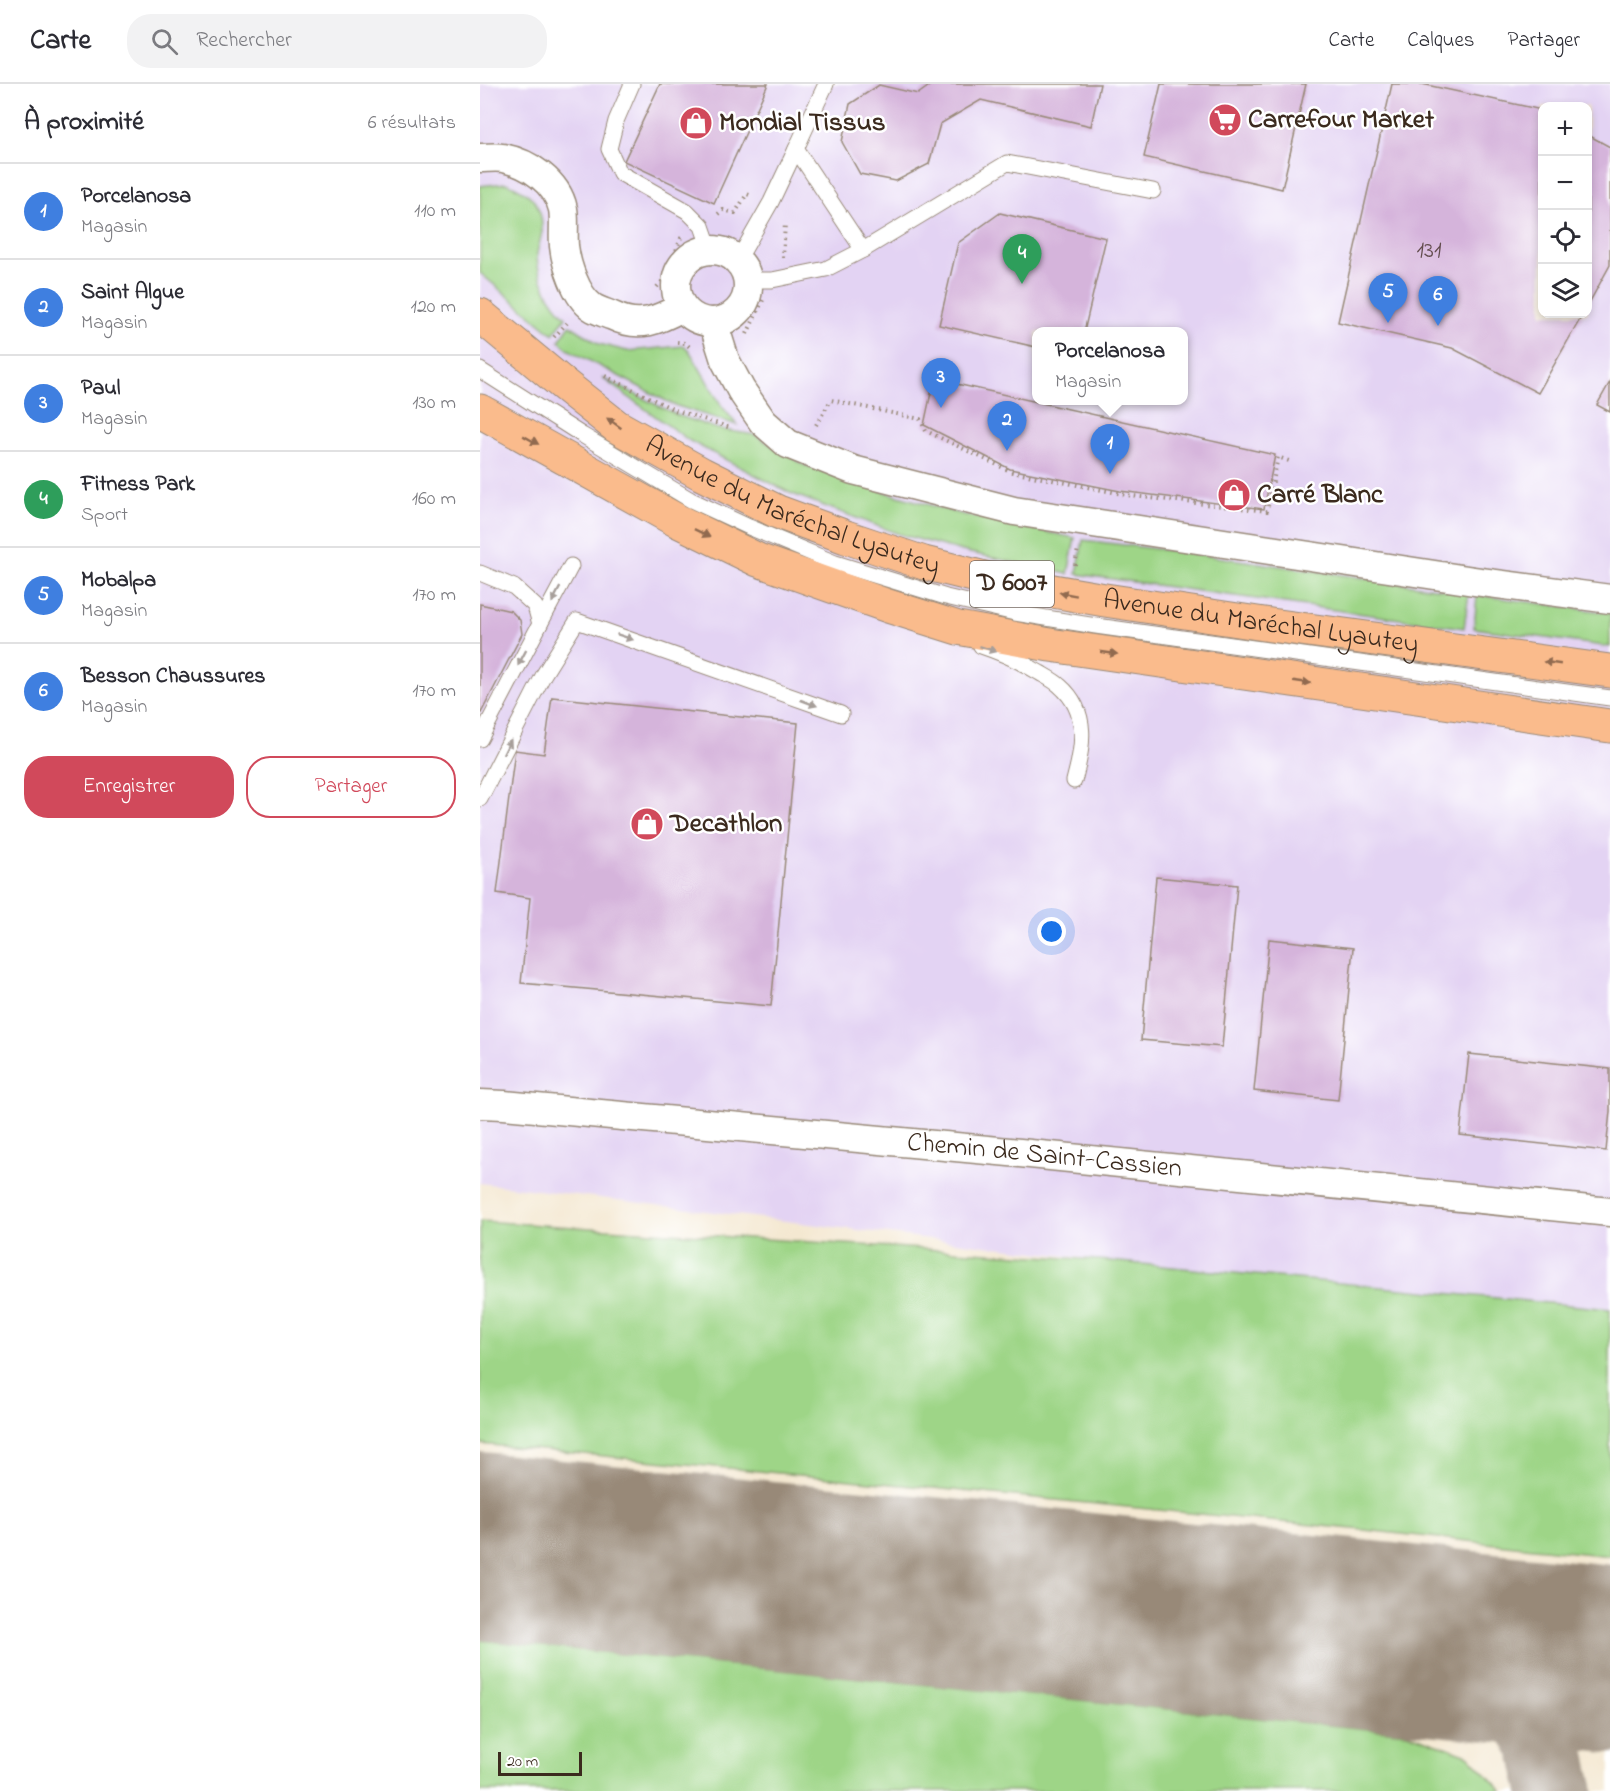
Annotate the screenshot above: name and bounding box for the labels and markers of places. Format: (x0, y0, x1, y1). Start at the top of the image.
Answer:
place label: Carrefour Market (1248, 101, 1435, 140)
supermarket icon: Carrefour Market (1207, 102, 1243, 138)
place label: Mondial Tissus (719, 104, 886, 143)
shop icon: Mondial Tissus (678, 105, 714, 141)
pin: 4 (1002, 234, 1042, 284)
pin: 5 (1368, 274, 1408, 323)
pin: 6 (1418, 276, 1458, 326)
pin: 3 (922, 358, 960, 408)
pin: 2 (988, 402, 1026, 451)
pin: 1 (1090, 424, 1130, 474)
place label: Carré Blanc (1257, 476, 1384, 515)
shop icon: Carré Blanc (1216, 477, 1252, 513)
place label: Decathlon (668, 805, 782, 844)
shop icon: Decathlon (629, 806, 665, 842)

